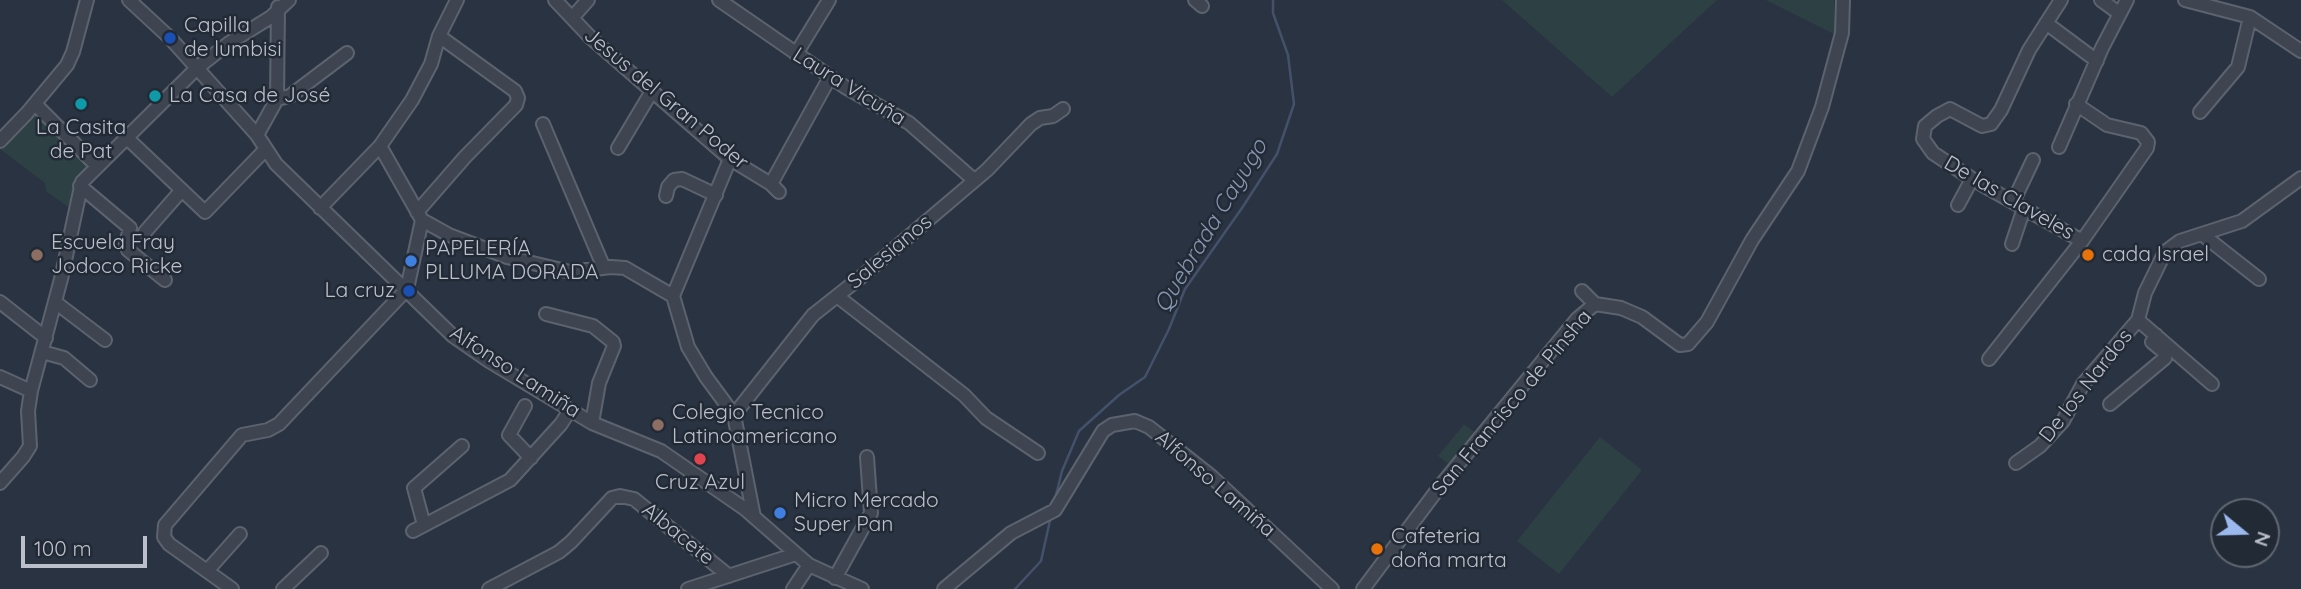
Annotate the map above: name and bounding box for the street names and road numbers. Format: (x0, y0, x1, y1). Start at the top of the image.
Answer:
street label: Jesus del Gran Poder (579, 23, 753, 175)
street label: Laura Vicuña (788, 42, 910, 132)
street label: De las Claveles (1939, 151, 2079, 245)
street label: Salesianos (843, 209, 937, 295)
street label: San Francisco de Pinsha (1427, 305, 1597, 501)
street label: Alfonso Lamiña (445, 320, 585, 424)
street label: De los Nardos (2034, 324, 2138, 448)
street label: Alfonso Lamiña (1150, 425, 1280, 543)
street label: Albacete (637, 497, 719, 571)

